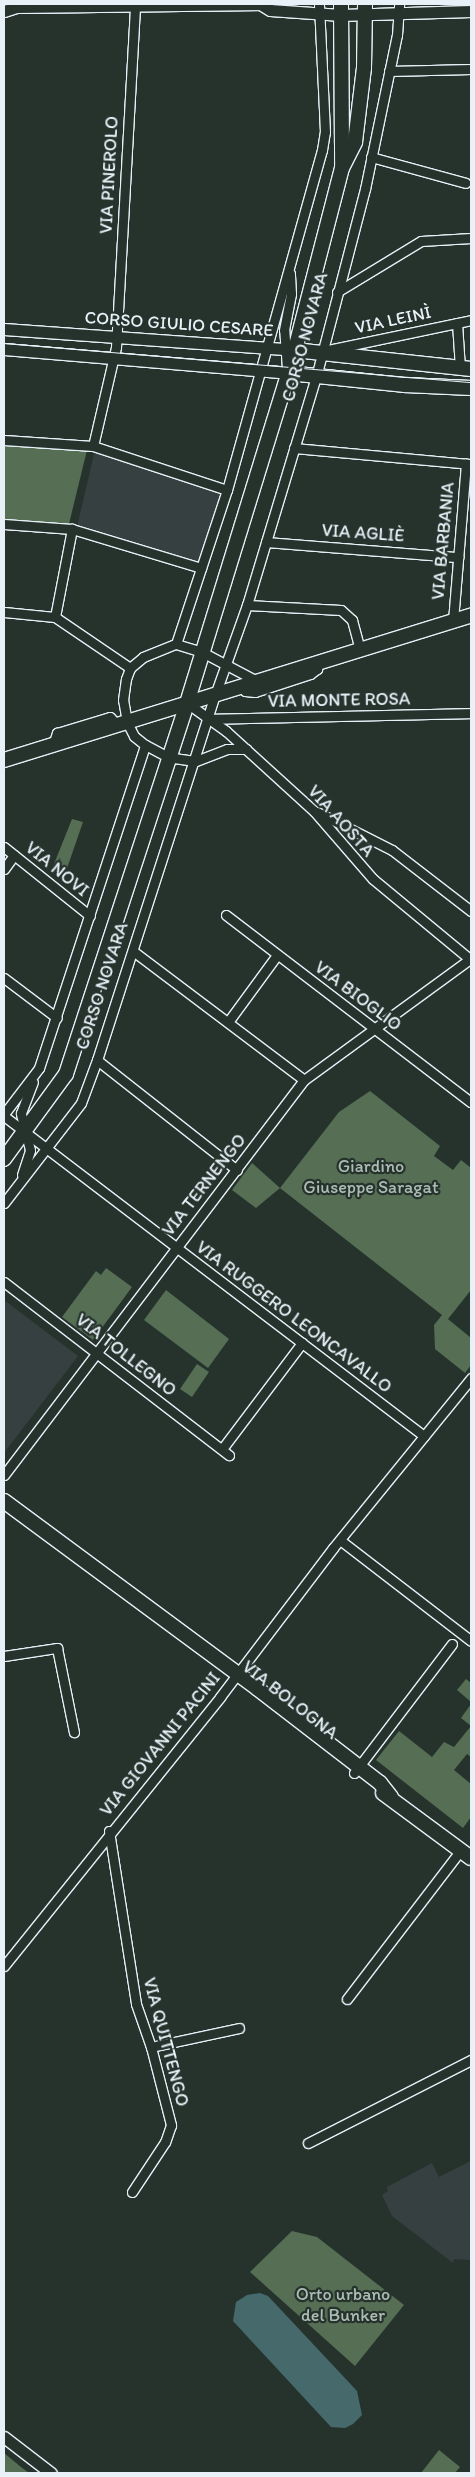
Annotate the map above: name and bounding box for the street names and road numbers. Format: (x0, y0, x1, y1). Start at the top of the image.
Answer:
street label: VIA PINEROLO (95, 115, 123, 235)
street label: CORSO NOVARA (277, 270, 333, 404)
street label: VIA LEINÌ (354, 302, 432, 338)
street label: CORSO GIULIO CESARE (83, 307, 275, 341)
street label: VIA BARBANIA (427, 480, 459, 602)
street label: VIA AGLIÈ (322, 519, 404, 547)
street label: VIA MONTE ROSA (268, 688, 410, 712)
street label: VIA AOSTA (303, 781, 379, 861)
street label: VIA NOVI (22, 838, 92, 900)
street label: CORSO NOVARA (71, 919, 133, 1053)
street label: VIA BIOGLIO (309, 956, 407, 1036)
street label: VIA TERNENGO (157, 1130, 251, 1240)
street label: VIA RUGGERO LEONCAVALLO (192, 1237, 396, 1397)
street label: VIA TOLLEGNO (71, 1309, 181, 1401)
street label: VIA BOLOGNA (238, 1656, 342, 1744)
street label: VIA GIOVANNI PACINI (95, 1668, 225, 1820)
street label: VIA QUITTENGO (139, 1976, 193, 2108)

